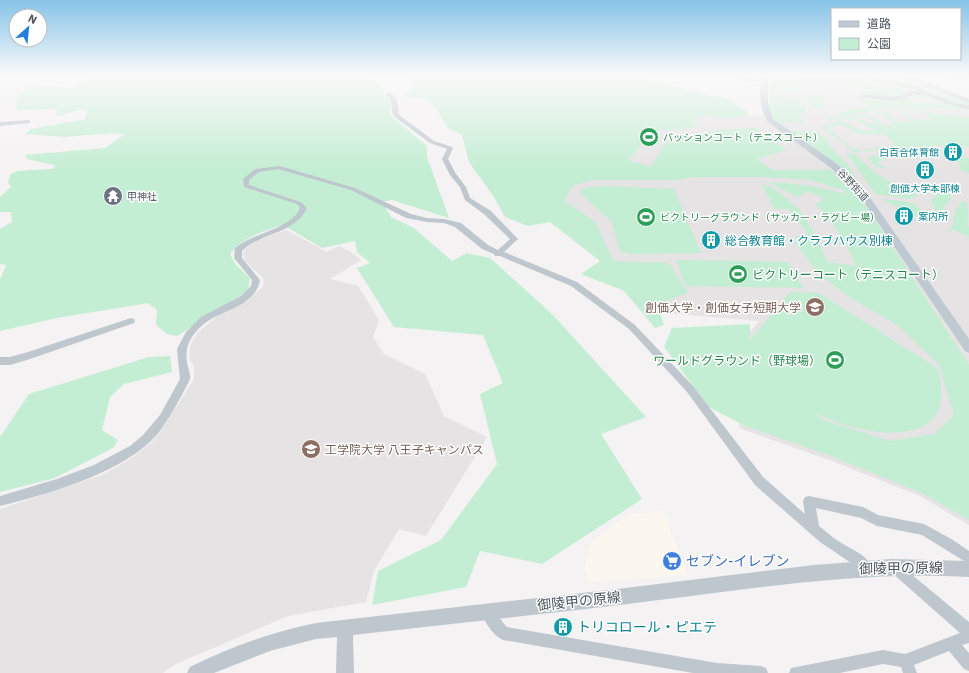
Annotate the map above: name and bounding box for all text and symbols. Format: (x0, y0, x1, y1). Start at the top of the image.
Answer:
north arrow (8, 8, 48, 48)
legend (831, 8, 961, 60)
text: N (26, 11, 39, 27)
text: 道路 (867, 16, 891, 31)
text: 公園 (867, 36, 891, 51)
sports icon: パッションコート（テニスコート） (638, 126, 660, 148)
place label: パッションコート（テニスコート） (663, 131, 823, 144)
building icon: 白百合体育館 (942, 141, 964, 163)
place label: 白百合体育館 (879, 146, 939, 159)
building icon: 創価大学本部棟 (914, 159, 936, 181)
street label: 谷野街道 (835, 166, 871, 204)
place label: 創価大学本部棟 (890, 182, 960, 195)
temple icon: 甲神社 (102, 185, 124, 207)
place label: 甲神社 (127, 190, 157, 203)
building icon: 案内所 (893, 205, 915, 227)
sports icon: ビクトリーグラウンド（サッカー・ラグビー場） (635, 206, 657, 228)
place label: 案内所 (918, 210, 948, 223)
place label: ビクトリーグラウンド（サッカー・ラグビー場） (660, 211, 880, 224)
building icon: 総合教育館・クラブハウス別棟 (700, 229, 722, 251)
place label: 総合教育館・クラブハウス別棟 (725, 233, 893, 248)
sports icon: ビクトリーコート（テニスコート） (727, 263, 749, 285)
place label: ビクトリーコート（テニスコート） (752, 267, 944, 282)
school or university icon: 創価大学・創価女子短期大学 (804, 296, 826, 318)
place label: 創価大学・創価女子短期大学 (645, 300, 801, 315)
sports icon: ワールドグラウンド（野球場） (824, 349, 846, 371)
place label: ワールドグラウンド（野球場） (653, 353, 821, 368)
school or university icon: 工学院大学 八王子キャンパス (300, 438, 322, 460)
place label: 工学院大学 八王子キャンパス (325, 442, 484, 457)
supermarket icon: セブン-イレブン (661, 550, 683, 572)
place label: セブン-イレブン (686, 552, 790, 570)
street label: 御陵甲の原線 (859, 558, 943, 578)
street label: 御陵甲の原線 (536, 588, 622, 614)
building icon: トリコロール・ピエテ (552, 616, 574, 638)
place label: トリコロール・ピエテ (577, 618, 717, 636)

